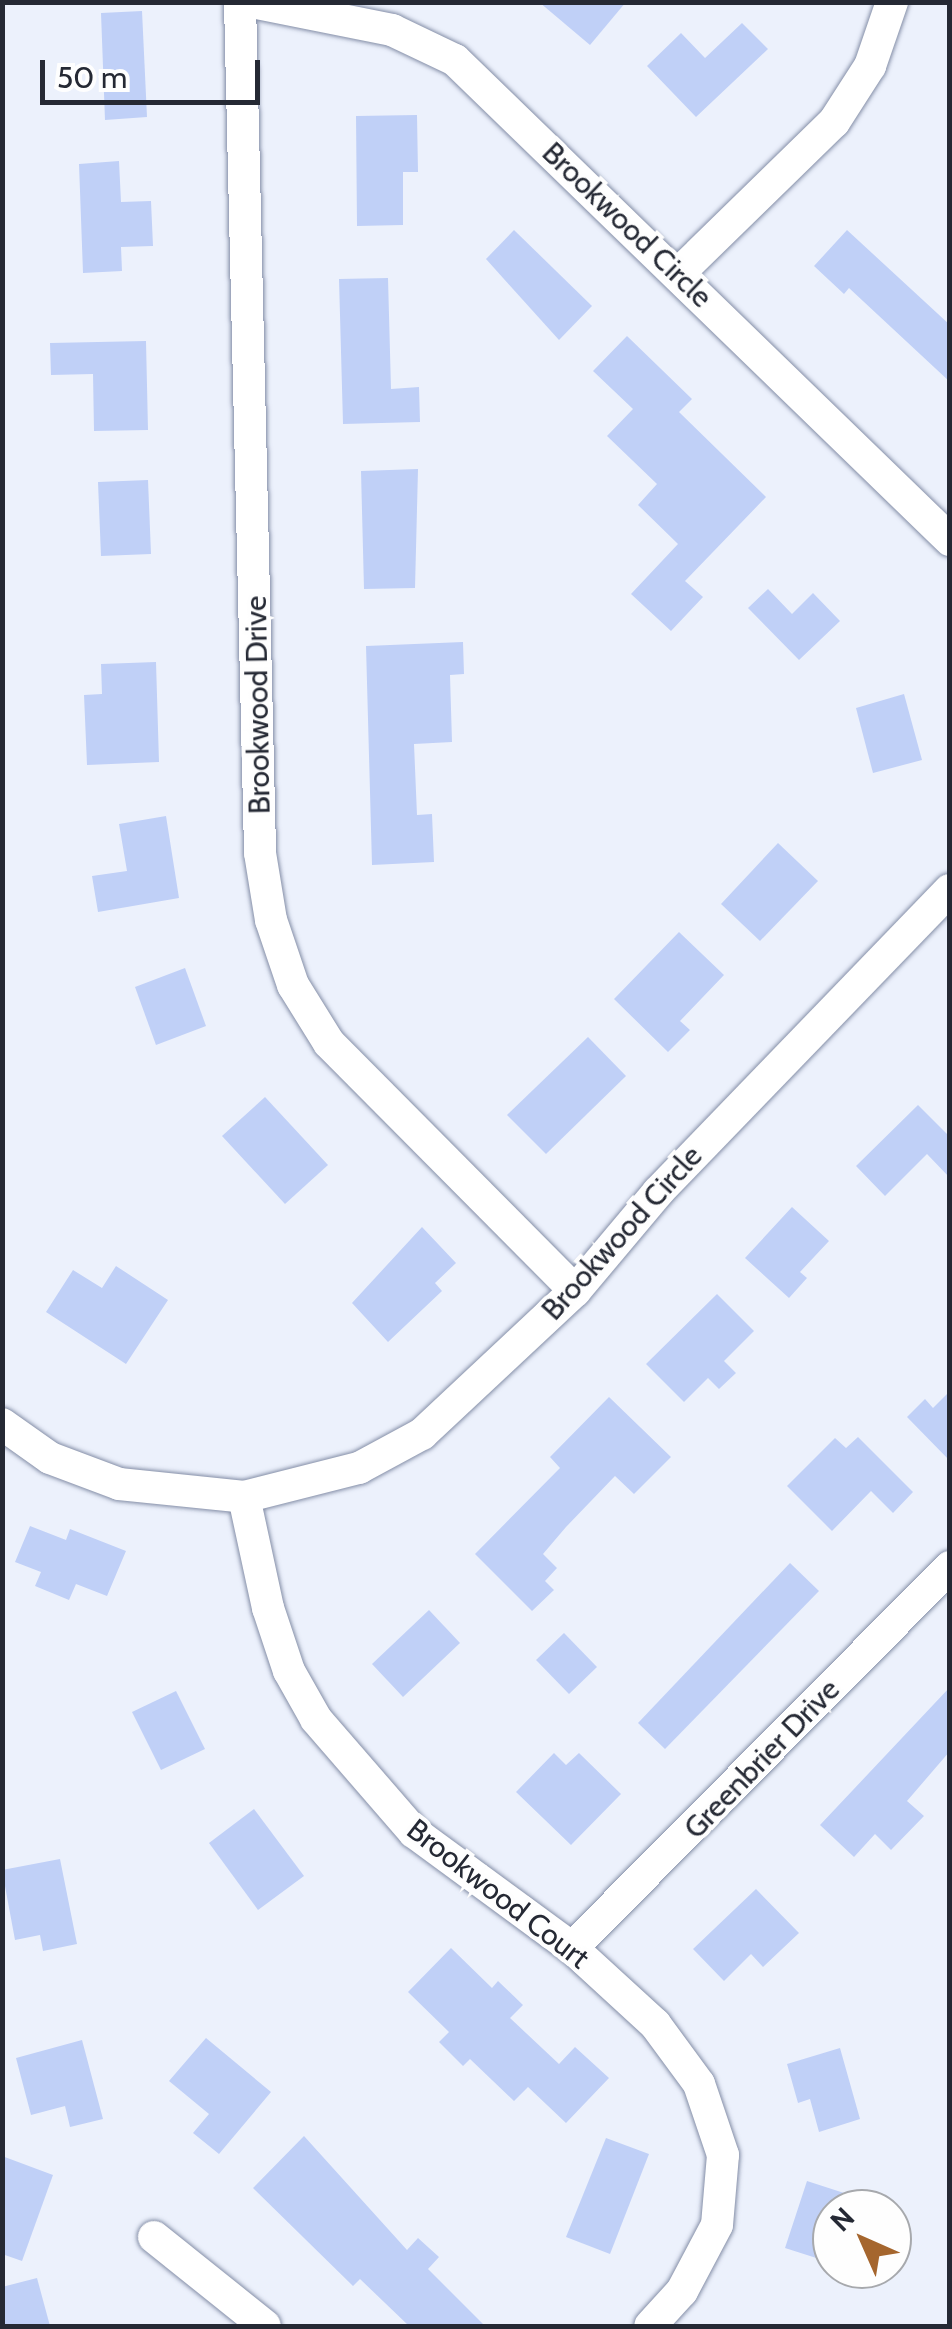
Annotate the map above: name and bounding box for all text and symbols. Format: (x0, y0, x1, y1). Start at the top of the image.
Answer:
scale bar (45, 40, 265, 102)
text: 50 m (57, 59, 127, 96)
street label: Brookwood Circle (535, 135, 719, 315)
street label: Brookwood Drive (238, 595, 278, 815)
street label: Brookwood Circle (534, 1138, 710, 1328)
street label: Greenbrier Drive (677, 1672, 847, 1846)
street label: Brookwood Court (400, 1812, 596, 1976)
north arrow (812, 2189, 912, 2289)
text: N (823, 2200, 861, 2238)

